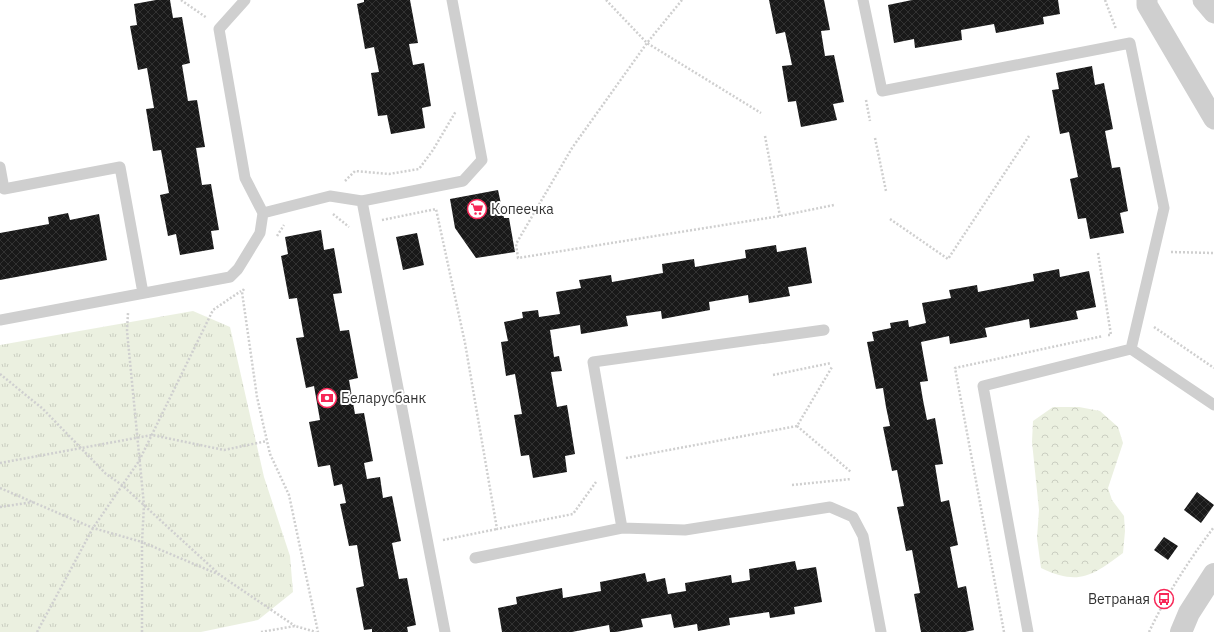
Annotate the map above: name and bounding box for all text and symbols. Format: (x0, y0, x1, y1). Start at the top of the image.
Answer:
supermarket icon: Копеечка (466, 198, 488, 220)
place label: Копеечка (491, 200, 554, 218)
bank icon: Беларусбанк (316, 387, 338, 409)
place label: Беларусбанк (341, 389, 426, 407)
bus stop icon: Ветраная (1153, 588, 1175, 610)
place label: Ветраная (1088, 590, 1150, 608)

